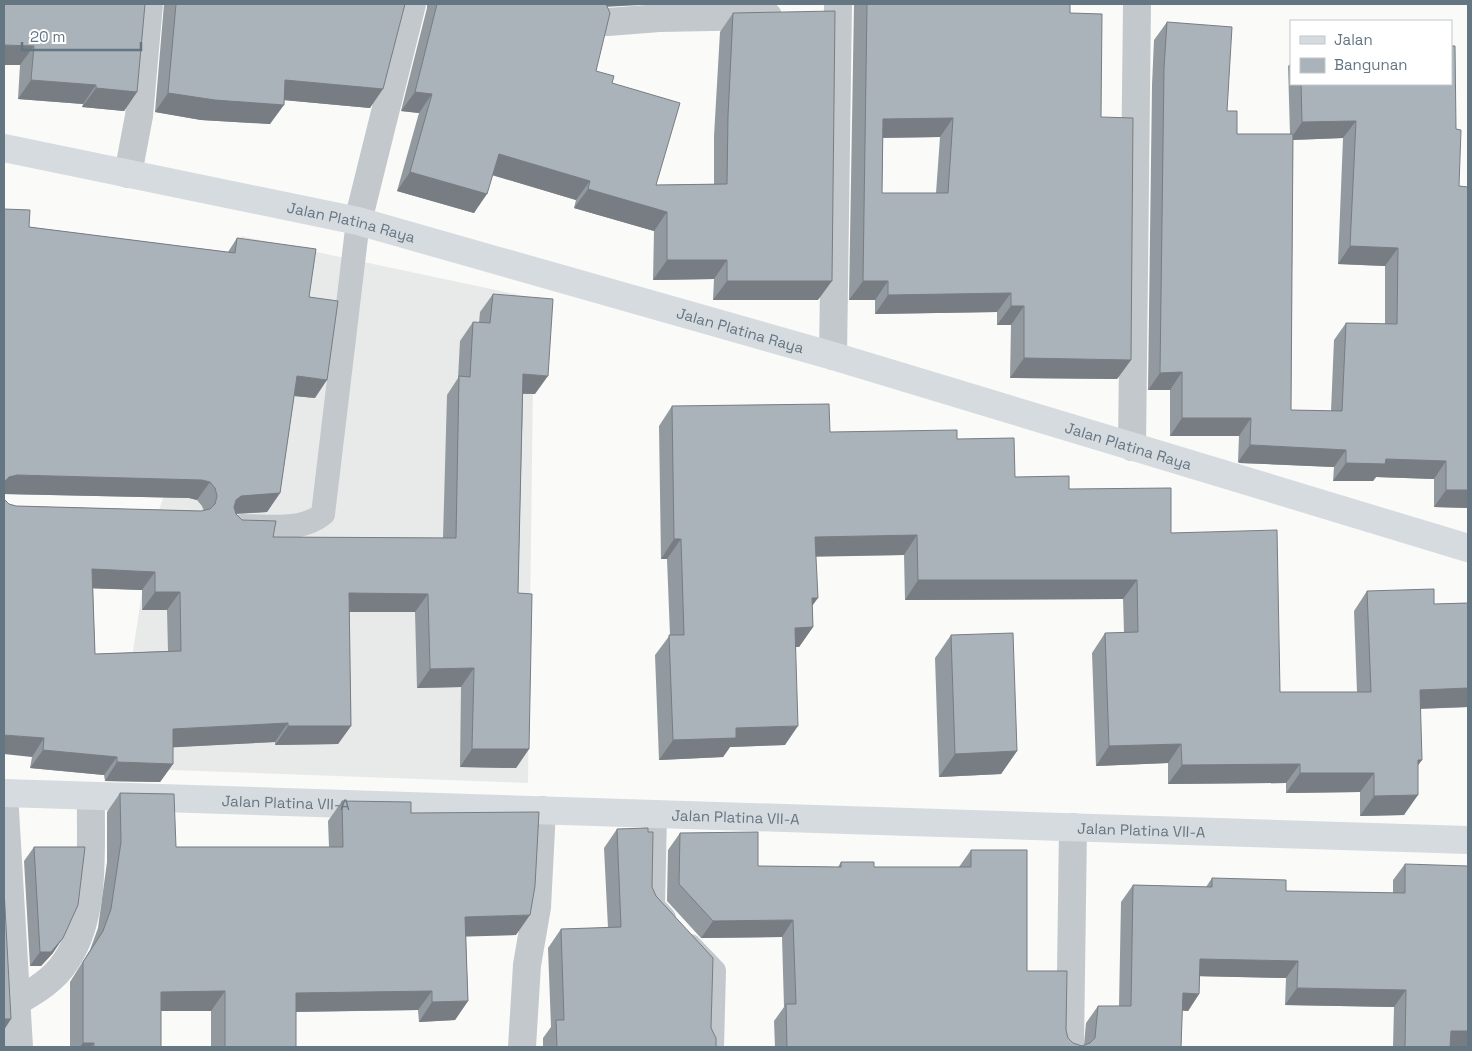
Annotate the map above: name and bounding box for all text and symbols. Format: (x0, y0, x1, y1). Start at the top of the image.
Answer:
scale bar (22, 20, 141, 52)
legend (1290, 20, 1452, 85)
text: 20 m (30, 27, 65, 46)
text: Jalan (1334, 30, 1373, 49)
text: Bangunan (1334, 55, 1408, 74)
street label: Jalan Platina Raya (285, 197, 418, 246)
street label: Jalan Platina Raya (675, 303, 807, 357)
street label: Jalan Platina Raya (1063, 417, 1195, 474)
street label: Jalan Platina VII-A (221, 790, 351, 814)
street label: Jalan Platina VII-A (671, 805, 801, 828)
street label: Jalan Platina VII-A (1077, 818, 1206, 841)

